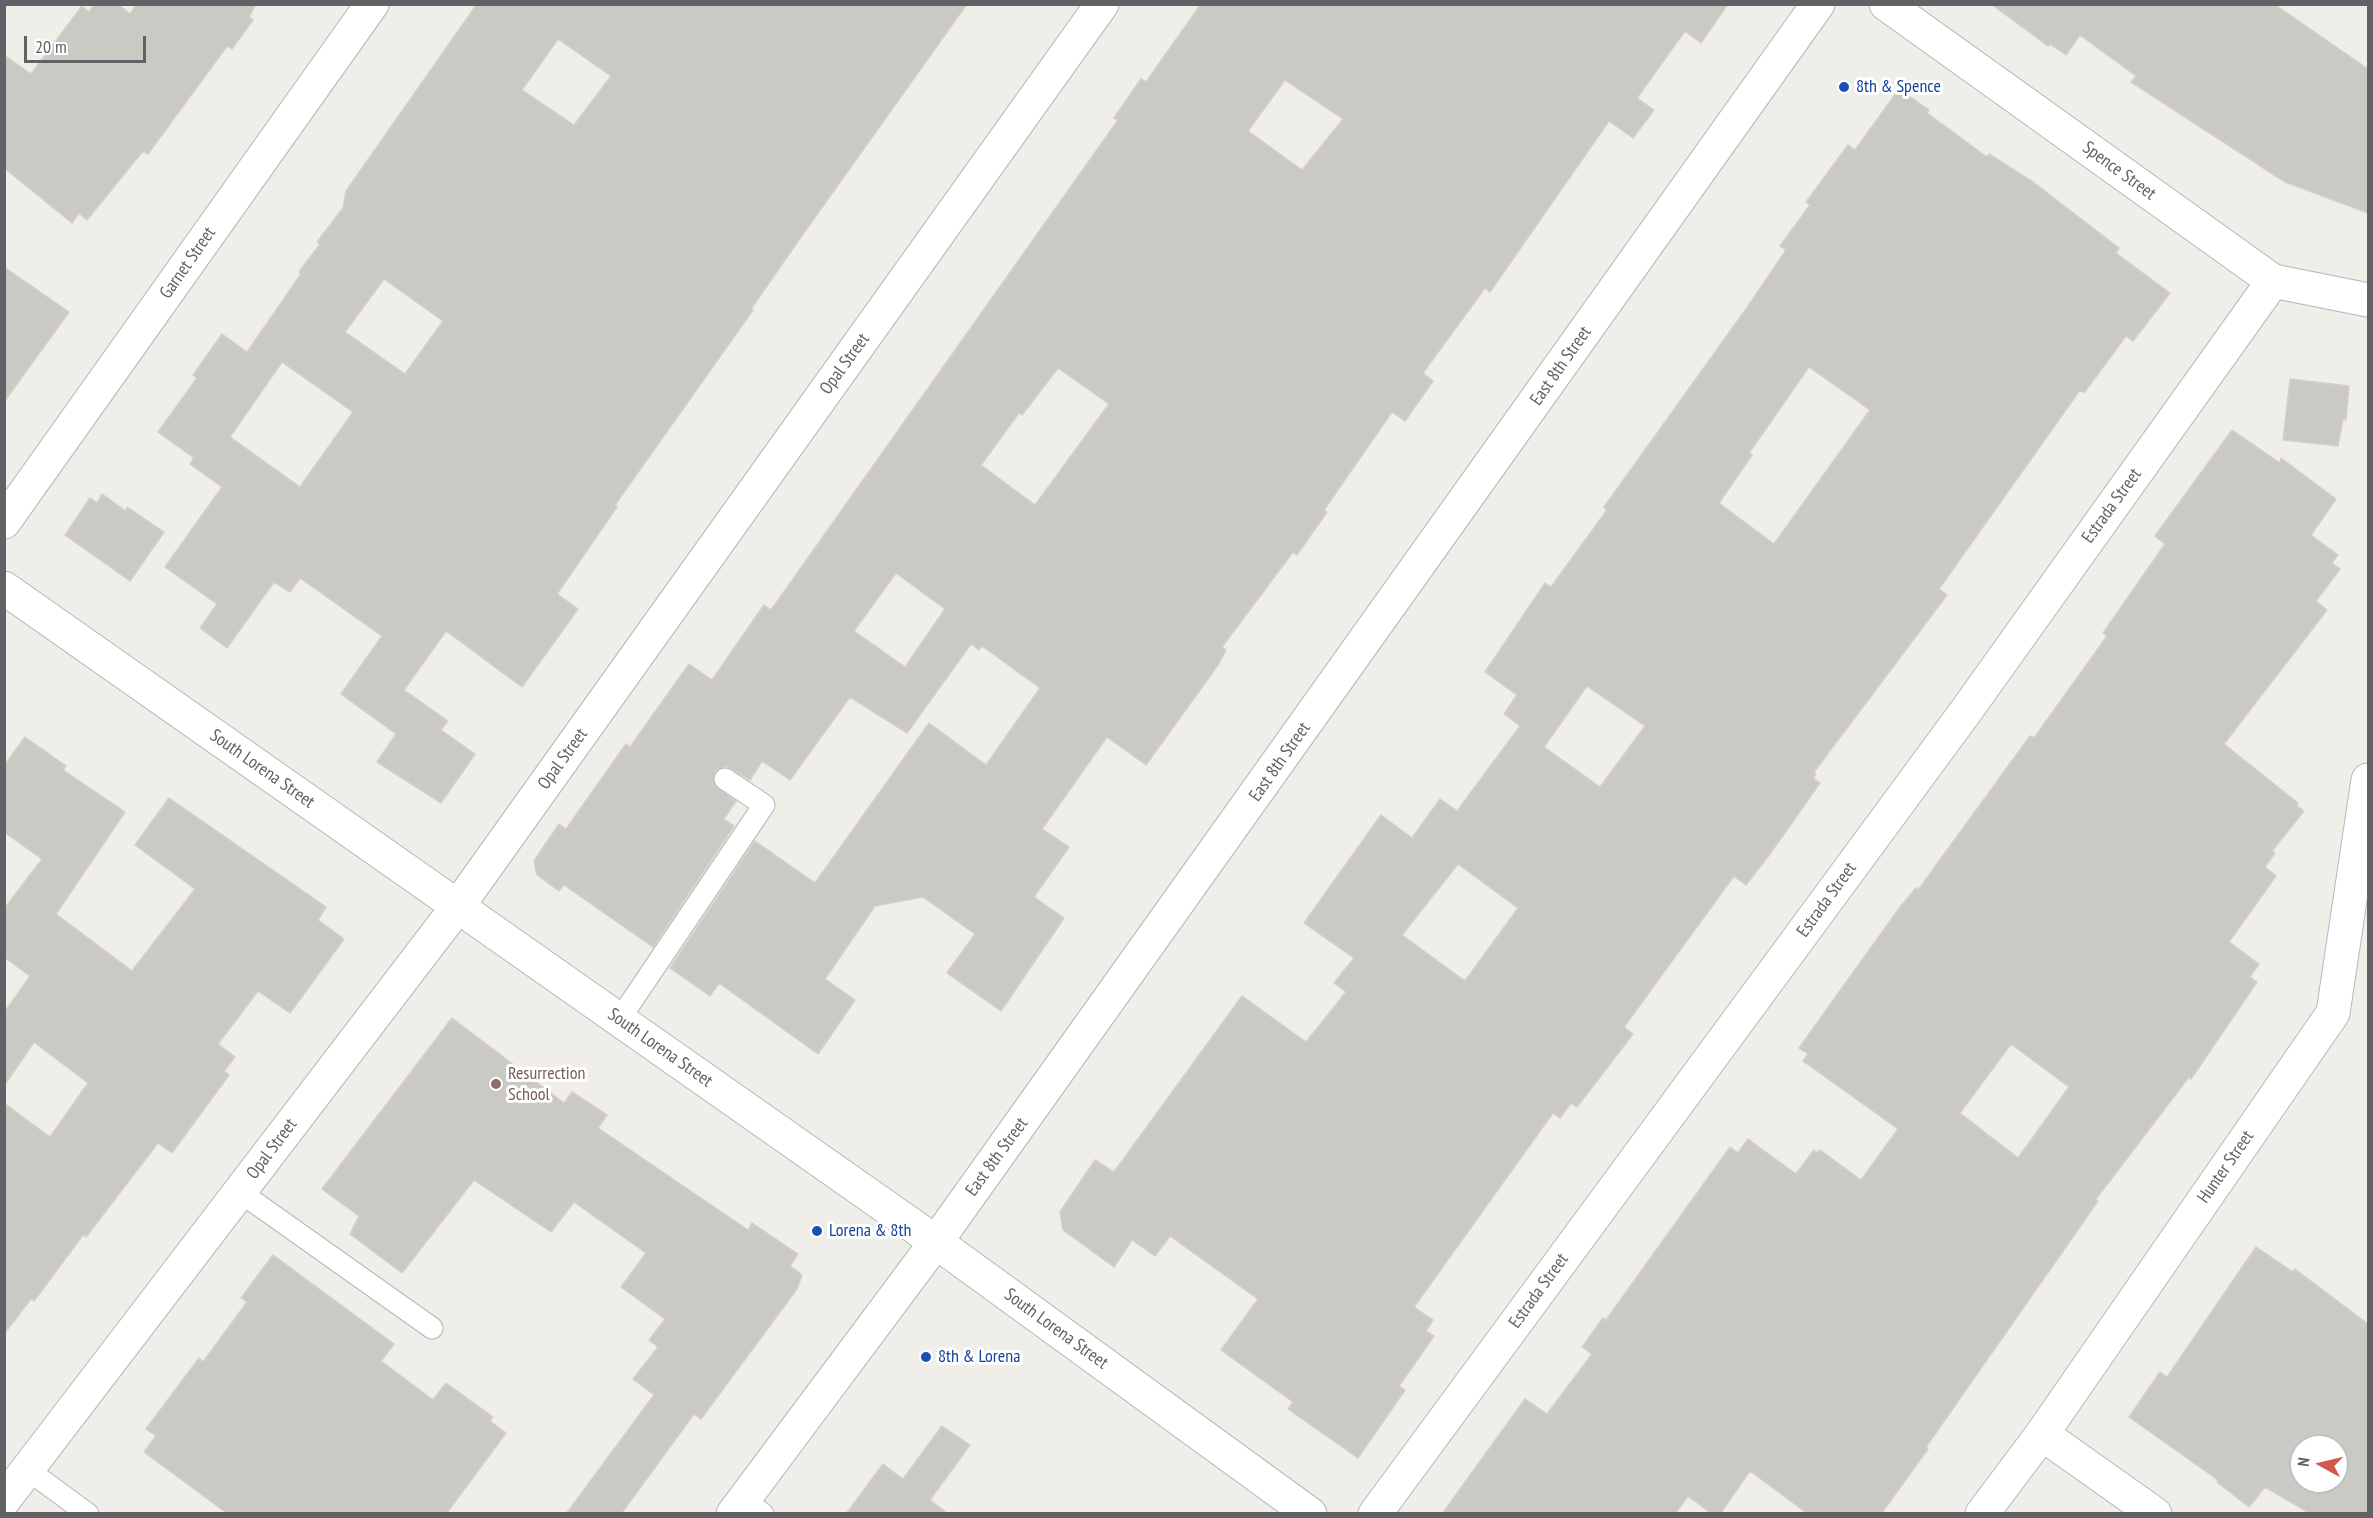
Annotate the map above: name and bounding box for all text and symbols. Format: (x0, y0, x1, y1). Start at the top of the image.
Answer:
scale bar (27, 24, 148, 62)
text: 20 m (35, 35, 67, 58)
place label: 8th & Spence (1856, 76, 1941, 98)
marker: 8th & Spence (1837, 80, 1851, 94)
street label: Spence Street (2078, 137, 2160, 205)
street label: Garnet Street (156, 223, 220, 303)
street label: East 8th Street (1526, 322, 1596, 410)
street label: Opal Street (816, 329, 874, 399)
street label: Estrada Street (2078, 464, 2146, 548)
street label: East 8th Street (1245, 718, 1315, 806)
street label: Opal Street (534, 724, 592, 794)
street label: South Lorena Street (205, 725, 319, 813)
street label: Estrada Street (1793, 858, 1861, 942)
street label: South Lorena Street (603, 1004, 717, 1092)
place label: Resurrection School (508, 1063, 585, 1106)
marker: Resurrection School (489, 1077, 503, 1091)
street label: Opal Street (242, 1114, 302, 1184)
street label: East 8th Street (961, 1114, 1033, 1200)
street label: Hunter Street (2193, 1127, 2259, 1207)
place label: Lorena & 8th (829, 1220, 911, 1242)
marker: Lorena & 8th (810, 1224, 824, 1238)
street label: Estrada Street (1505, 1249, 1573, 1333)
street label: South Lorena Street (1000, 1284, 1112, 1374)
place label: 8th & Lorena (938, 1346, 1020, 1368)
marker: 8th & Lorena (919, 1350, 933, 1364)
north arrow (2289, 1434, 2349, 1494)
text: N (2293, 1456, 2314, 1467)

